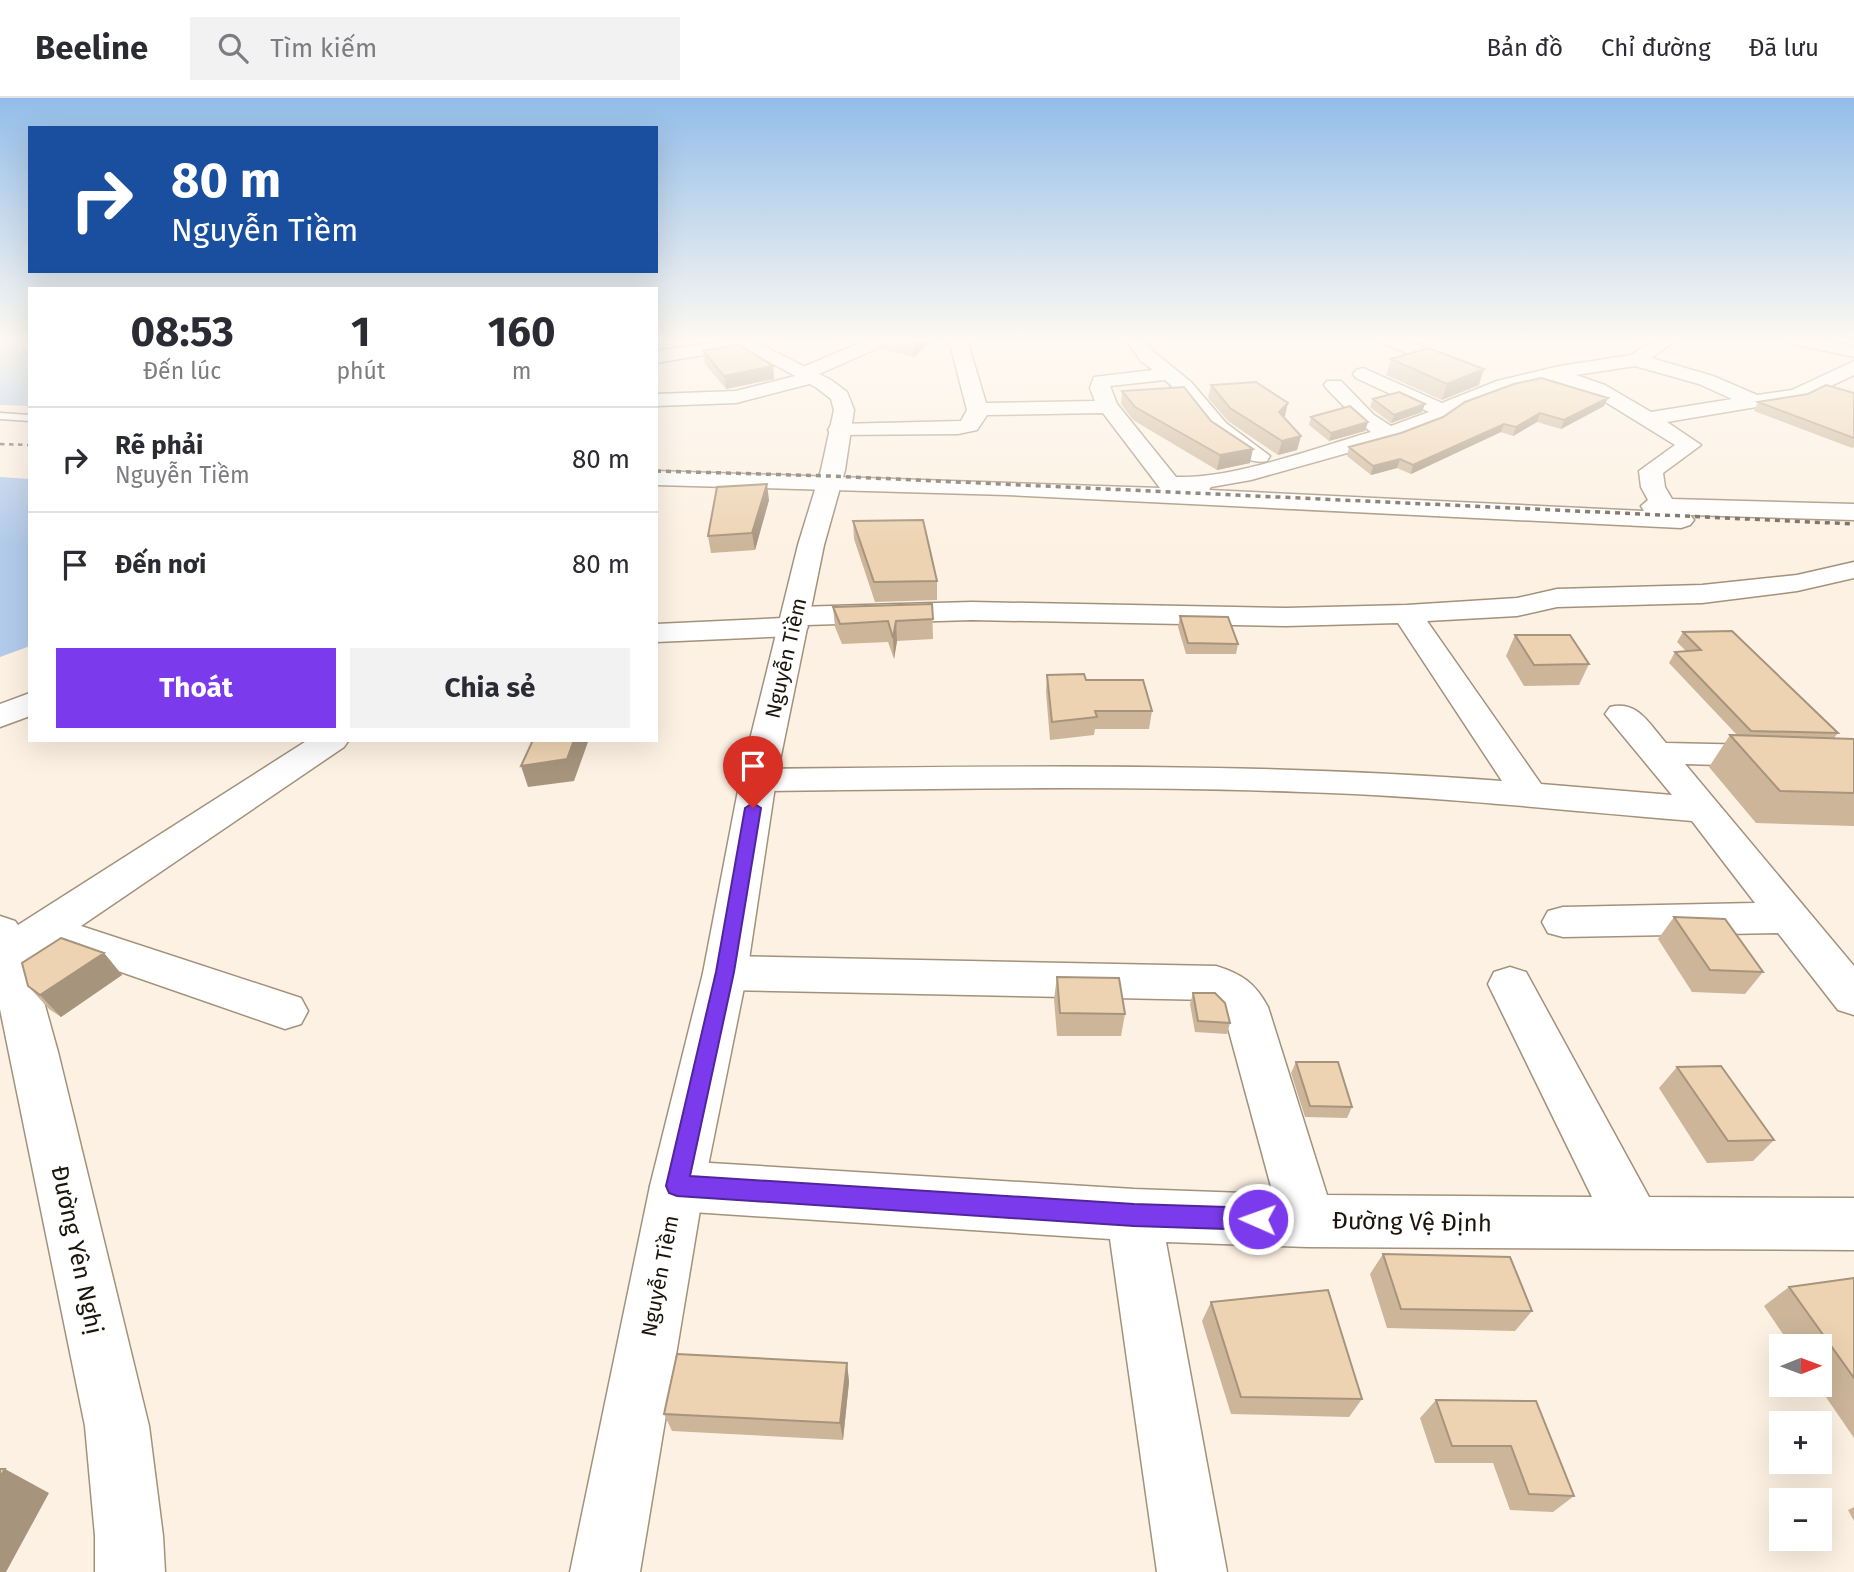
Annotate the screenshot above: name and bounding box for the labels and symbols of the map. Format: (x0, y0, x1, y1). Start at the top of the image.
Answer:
street label: Nguyễn Tiềm (759, 595, 813, 721)
pin (723, 736, 783, 808)
street label: Đường Yên Nghị (45, 1163, 109, 1337)
position arrow (1221, 1182, 1295, 1256)
street label: Đường Vệ Định (1332, 1207, 1492, 1237)
street label: Nguyễn Tiềm (635, 1213, 685, 1339)
north arrow (1769, 1334, 1832, 1396)

